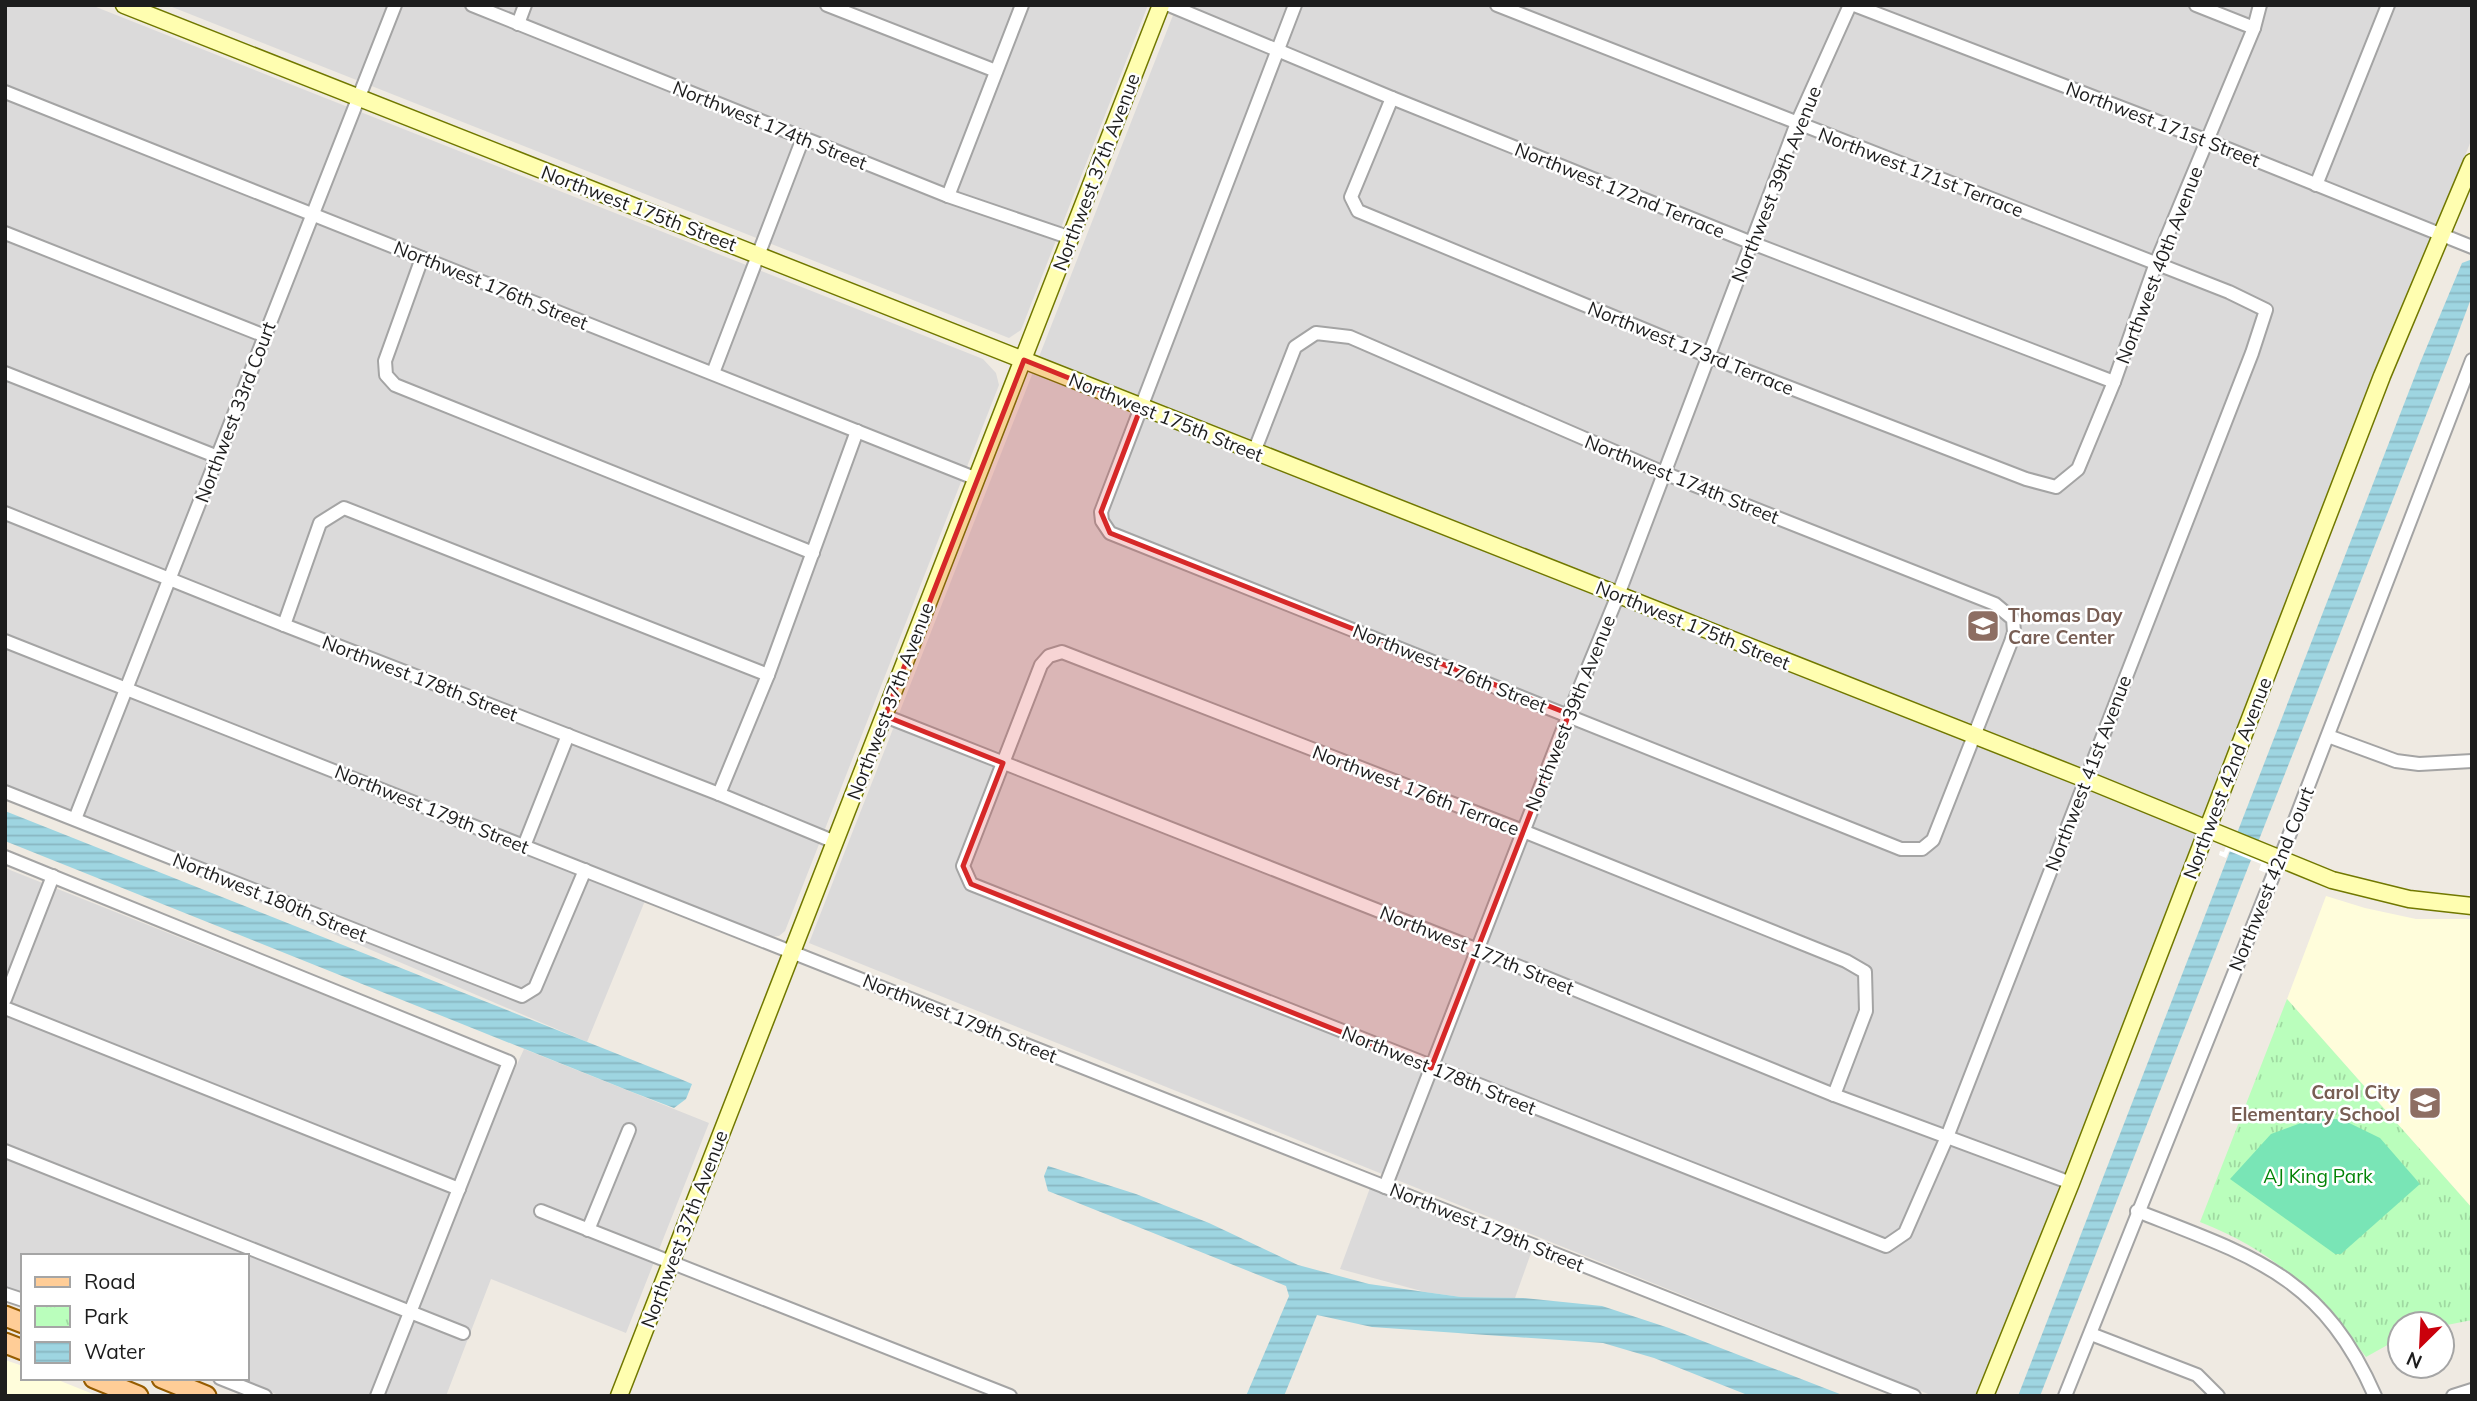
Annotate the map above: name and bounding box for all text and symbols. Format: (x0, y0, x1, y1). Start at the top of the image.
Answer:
street label: Northwest 37th Avenue (1047, 70, 1145, 274)
street label: Northwest 174th Street (669, 75, 871, 175)
street label: Northwest 171st Street (2063, 76, 2264, 172)
street label: Northwest 39th Avenue (1726, 82, 1826, 286)
street label: Northwest 171st Terrace (1815, 122, 2027, 222)
street label: Northwest 172nd Terrace (1511, 137, 1729, 243)
street label: Northwest 175th Street (538, 160, 740, 256)
street label: Northwest 40th Avenue (2110, 163, 2208, 367)
street label: Northwest 176th Street (390, 235, 592, 335)
street label: Northwest 173rd Terrace (1584, 296, 1798, 400)
street label: Northwest 33rd Court (189, 318, 281, 506)
street label: Northwest 175th Street (1065, 367, 1267, 467)
street label: Northwest 174th Street (1581, 429, 1783, 529)
street label: Northwest 175th Street (1592, 575, 1794, 675)
street label: Northwest 37th Avenue (841, 599, 939, 803)
place label: Thomas Day Care Center (2008, 603, 2123, 649)
school or university icon: Thomas Day Care Center (1964, 607, 2002, 645)
street label: Northwest 39th Avenue (1520, 611, 1620, 815)
street label: Northwest 176th Street (1349, 618, 1551, 718)
street label: Northwest 178th Street (319, 630, 521, 726)
street label: Northwest 41st Avenue (2040, 672, 2136, 874)
street label: Northwest 42nd Avenue (2177, 674, 2277, 882)
street label: Northwest 176th Terrace (1309, 739, 1523, 841)
street label: Northwest 179th Street (331, 759, 533, 859)
street label: Northwest 42nd Court (2223, 783, 2319, 974)
street label: Northwest 180th Street (169, 847, 371, 947)
street label: Northwest 177th Street (1376, 900, 1578, 1000)
street label: Northwest 179th Street (859, 968, 1061, 1068)
street label: Northwest 178th Street (1338, 1020, 1540, 1120)
place label: Carol City Elementary School (2231, 1080, 2401, 1126)
school or university icon: Carol City Elementary School (2406, 1084, 2444, 1122)
street label: Northwest 37th Avenue (635, 1127, 733, 1331)
park label: AJ King Park (2263, 1164, 2373, 1188)
street label: Northwest 179th Street (1386, 1177, 1588, 1277)
legend (21, 1254, 248, 1380)
text: Road (84, 1268, 135, 1294)
text: Park (84, 1303, 128, 1329)
north arrow (2386, 1310, 2456, 1380)
text: Water (84, 1338, 145, 1364)
text: N (2403, 1347, 2426, 1374)

